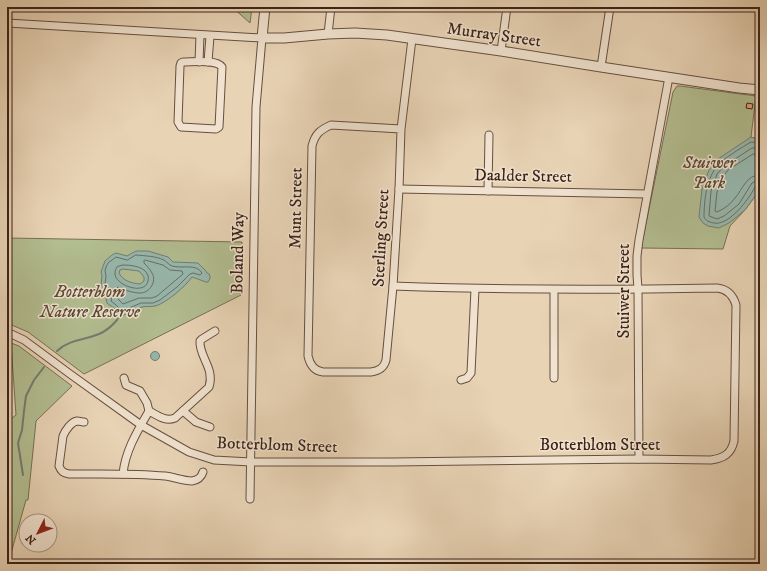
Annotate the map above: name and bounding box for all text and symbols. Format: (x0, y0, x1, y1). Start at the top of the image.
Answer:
street label: Murray Street (445, 17, 543, 53)
park label: Stuiwer Park (682, 152, 737, 194)
street label: Daalder Street (474, 164, 573, 188)
street label: Munt Street (284, 166, 308, 249)
street label: Sterling Street (367, 188, 395, 288)
street label: Boland Way (226, 211, 250, 294)
street label: Stuiwer Street (613, 243, 635, 339)
park label: Botterblom Nature Reserve (39, 281, 141, 323)
street label: Botterblom Street (216, 432, 338, 458)
street label: Botterblom Street (539, 434, 661, 456)
north arrow (18, 513, 58, 553)
text: N (23, 531, 40, 547)

